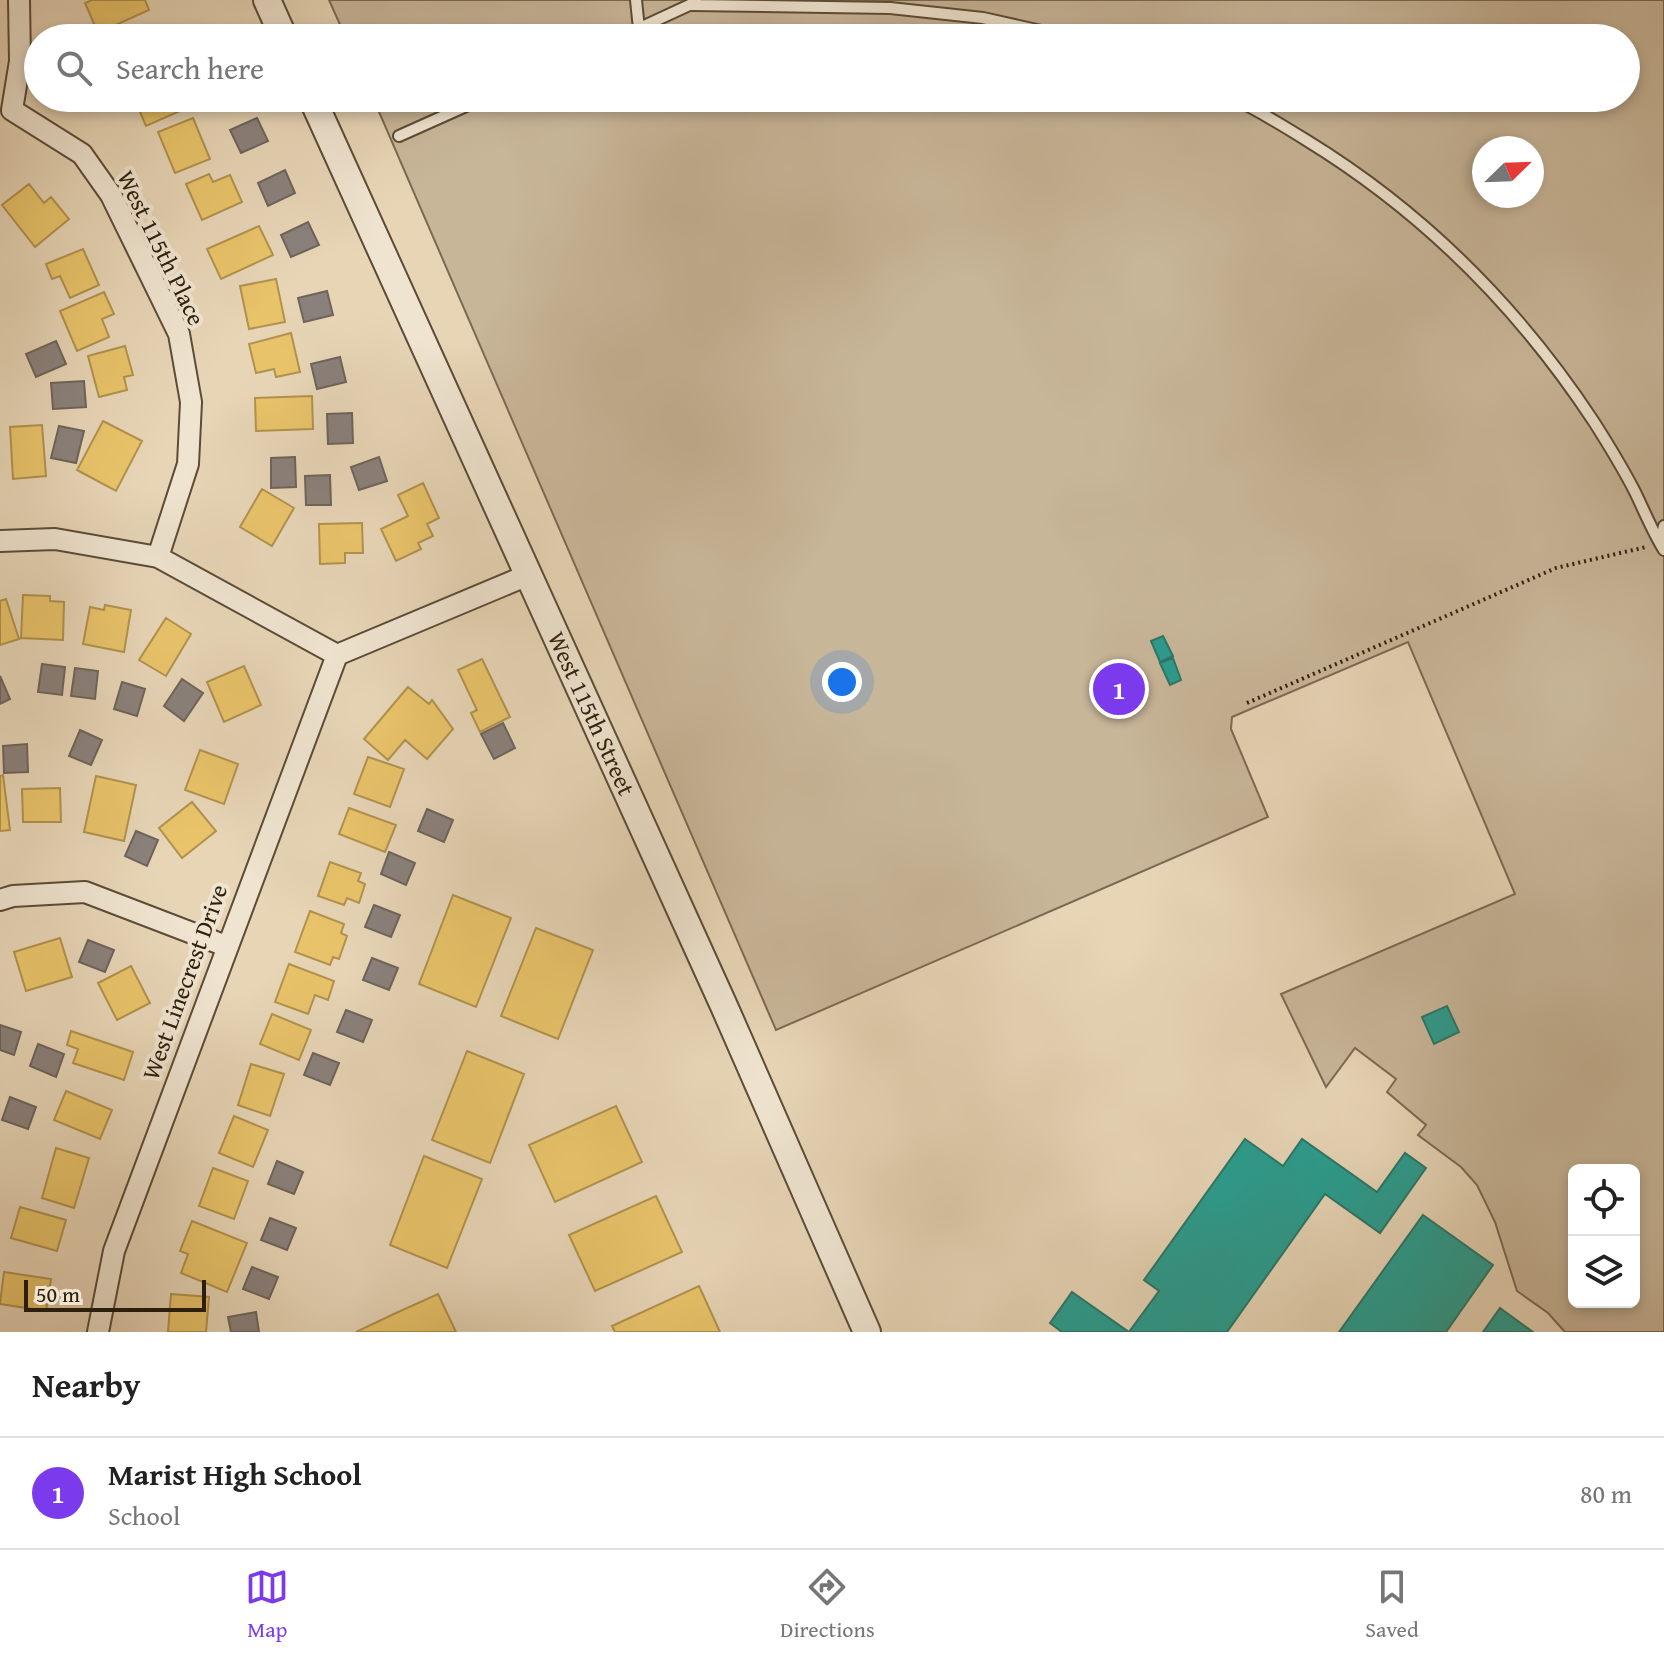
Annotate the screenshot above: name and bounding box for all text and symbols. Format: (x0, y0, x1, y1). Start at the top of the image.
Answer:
search box (24, 24, 1640, 112)
icon: search (52, 46, 96, 90)
text: Search here (116, 46, 264, 90)
north arrow (1472, 136, 1544, 208)
street label: West 115th Place (109, 164, 214, 331)
street label: West 115th Street (539, 626, 644, 802)
pin: 1 (1093, 659, 1145, 719)
your location (822, 662, 862, 702)
street label: West Linecrest Drive (133, 879, 236, 1084)
map controls (1568, 1164, 1640, 1308)
button: locate (1568, 1164, 1640, 1236)
button: layers (1568, 1236, 1640, 1308)
scale bar (24, 1276, 206, 1312)
text: 50 m (36, 1278, 80, 1310)
text: Nearby (32, 1360, 141, 1409)
text: Marist High School (108, 1452, 361, 1496)
text: 1 (51, 1474, 65, 1513)
text: 80 m (1580, 1474, 1632, 1513)
text: School (108, 1496, 180, 1535)
tab: Map (245, 1565, 289, 1645)
tab: Directions (780, 1565, 875, 1645)
tab: Saved (1365, 1565, 1419, 1645)

